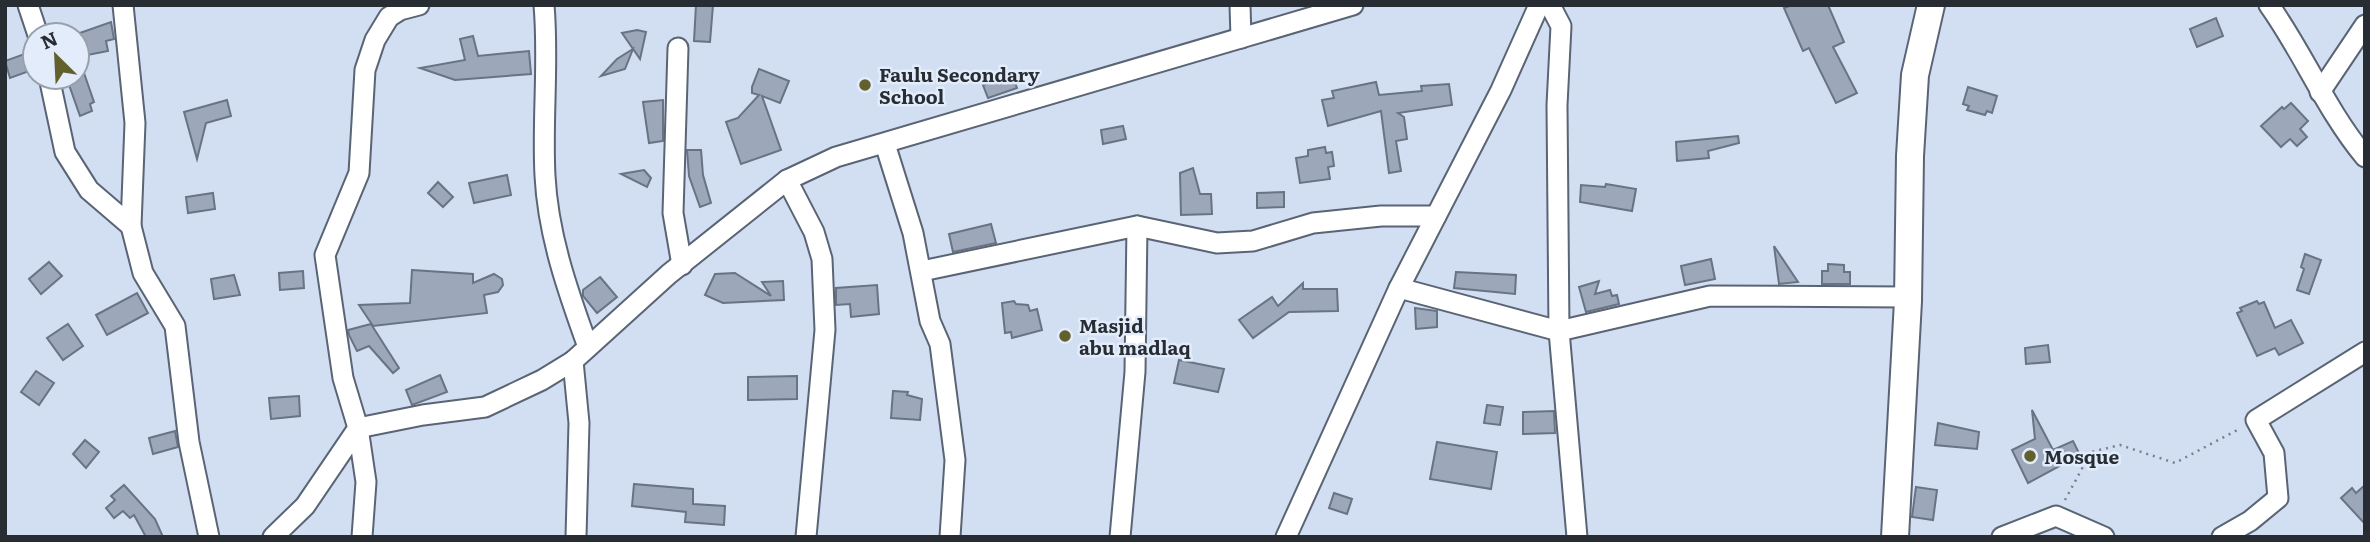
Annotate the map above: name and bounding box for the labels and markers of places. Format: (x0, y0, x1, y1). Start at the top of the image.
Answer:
place label: Faulu Secondary School (879, 60, 1040, 110)
marker: Faulu Secondary School (857, 77, 873, 93)
place label: Masjid abu madlaq (1079, 311, 1191, 361)
marker: Masjid abu madlaq (1057, 328, 1073, 344)
place label: Mosque (2044, 442, 2120, 470)
marker: Mosque (2022, 448, 2038, 464)

